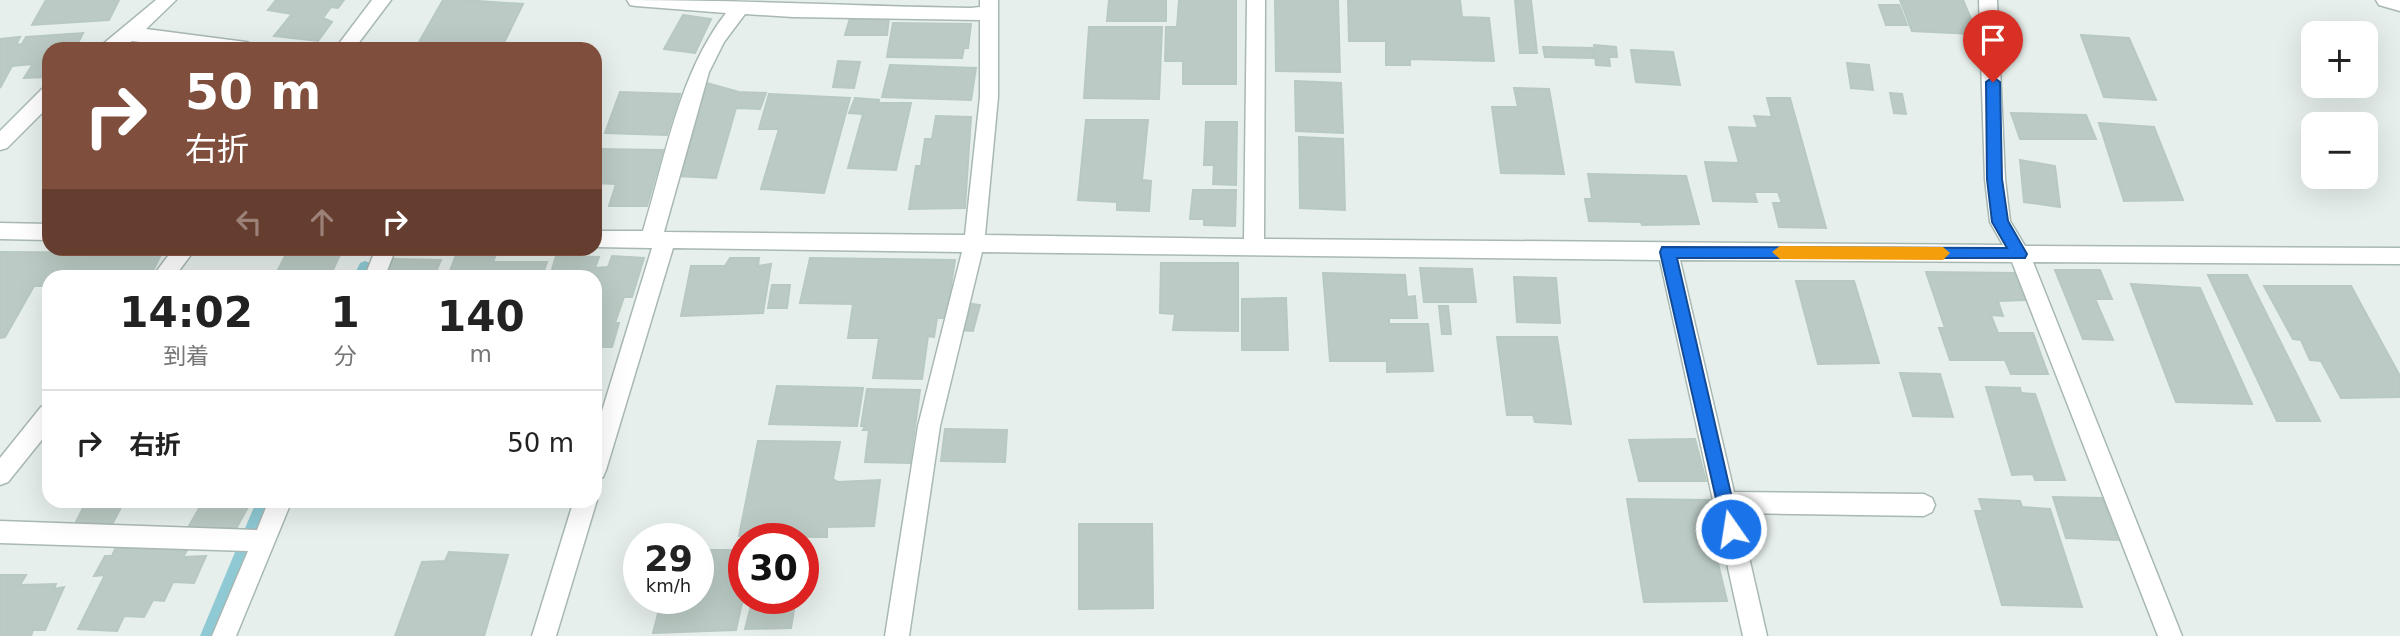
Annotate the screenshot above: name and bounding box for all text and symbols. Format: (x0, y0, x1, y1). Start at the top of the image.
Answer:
pin (1963, 10, 2023, 82)
icon: arrive (1974, 21, 2012, 59)
map controls (2301, 21, 2378, 189)
button: + (2301, 21, 2378, 98)
text: 50 m (185, 64, 321, 121)
icon: right (70, 70, 161, 161)
button: − (2301, 112, 2378, 189)
text: 右折 (185, 130, 249, 168)
icon: left (230, 203, 268, 241)
icon: ahead (303, 203, 341, 241)
icon: right (376, 203, 414, 241)
text: 14:02 (119, 288, 253, 337)
text: 1 (330, 288, 360, 337)
text: 140 (437, 292, 525, 341)
text: m (470, 341, 492, 367)
text: 到着 (163, 343, 209, 369)
text: 分 (334, 343, 357, 369)
icon: right (70, 424, 108, 462)
text: 50 m (507, 428, 574, 458)
text: 右折 (129, 430, 181, 460)
position arrow (1694, 492, 1768, 566)
speed limit sign: 30 (728, 523, 819, 614)
text: 29 (644, 539, 693, 579)
text: km/h (646, 575, 691, 596)

